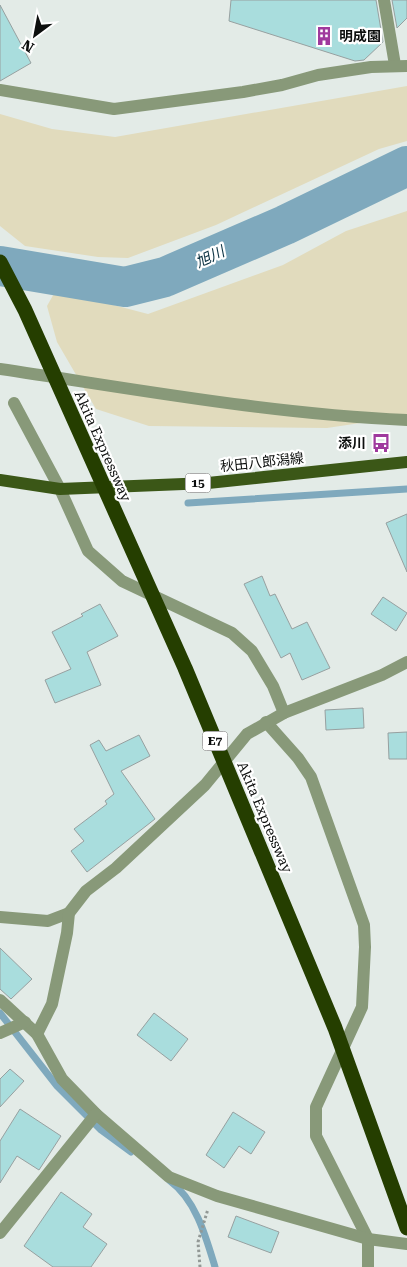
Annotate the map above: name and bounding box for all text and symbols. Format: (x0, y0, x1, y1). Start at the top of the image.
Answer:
north arrow (10, 10, 60, 60)
building icon: 明成園 (313, 25, 335, 47)
place label: 明成園 (339, 28, 381, 44)
text: N (19, 36, 37, 56)
water label: 旭川 (193, 242, 229, 271)
street label: Akita Expressway (71, 388, 135, 504)
bus stop icon: 添川 (370, 432, 392, 454)
place label: 添川 (338, 435, 366, 451)
street label: 秋田八郎潟線 (219, 450, 305, 474)
road number: 15 (186, 473, 210, 492)
road number: E7 (202, 731, 228, 750)
street label: Akita Expressway (234, 759, 296, 876)

